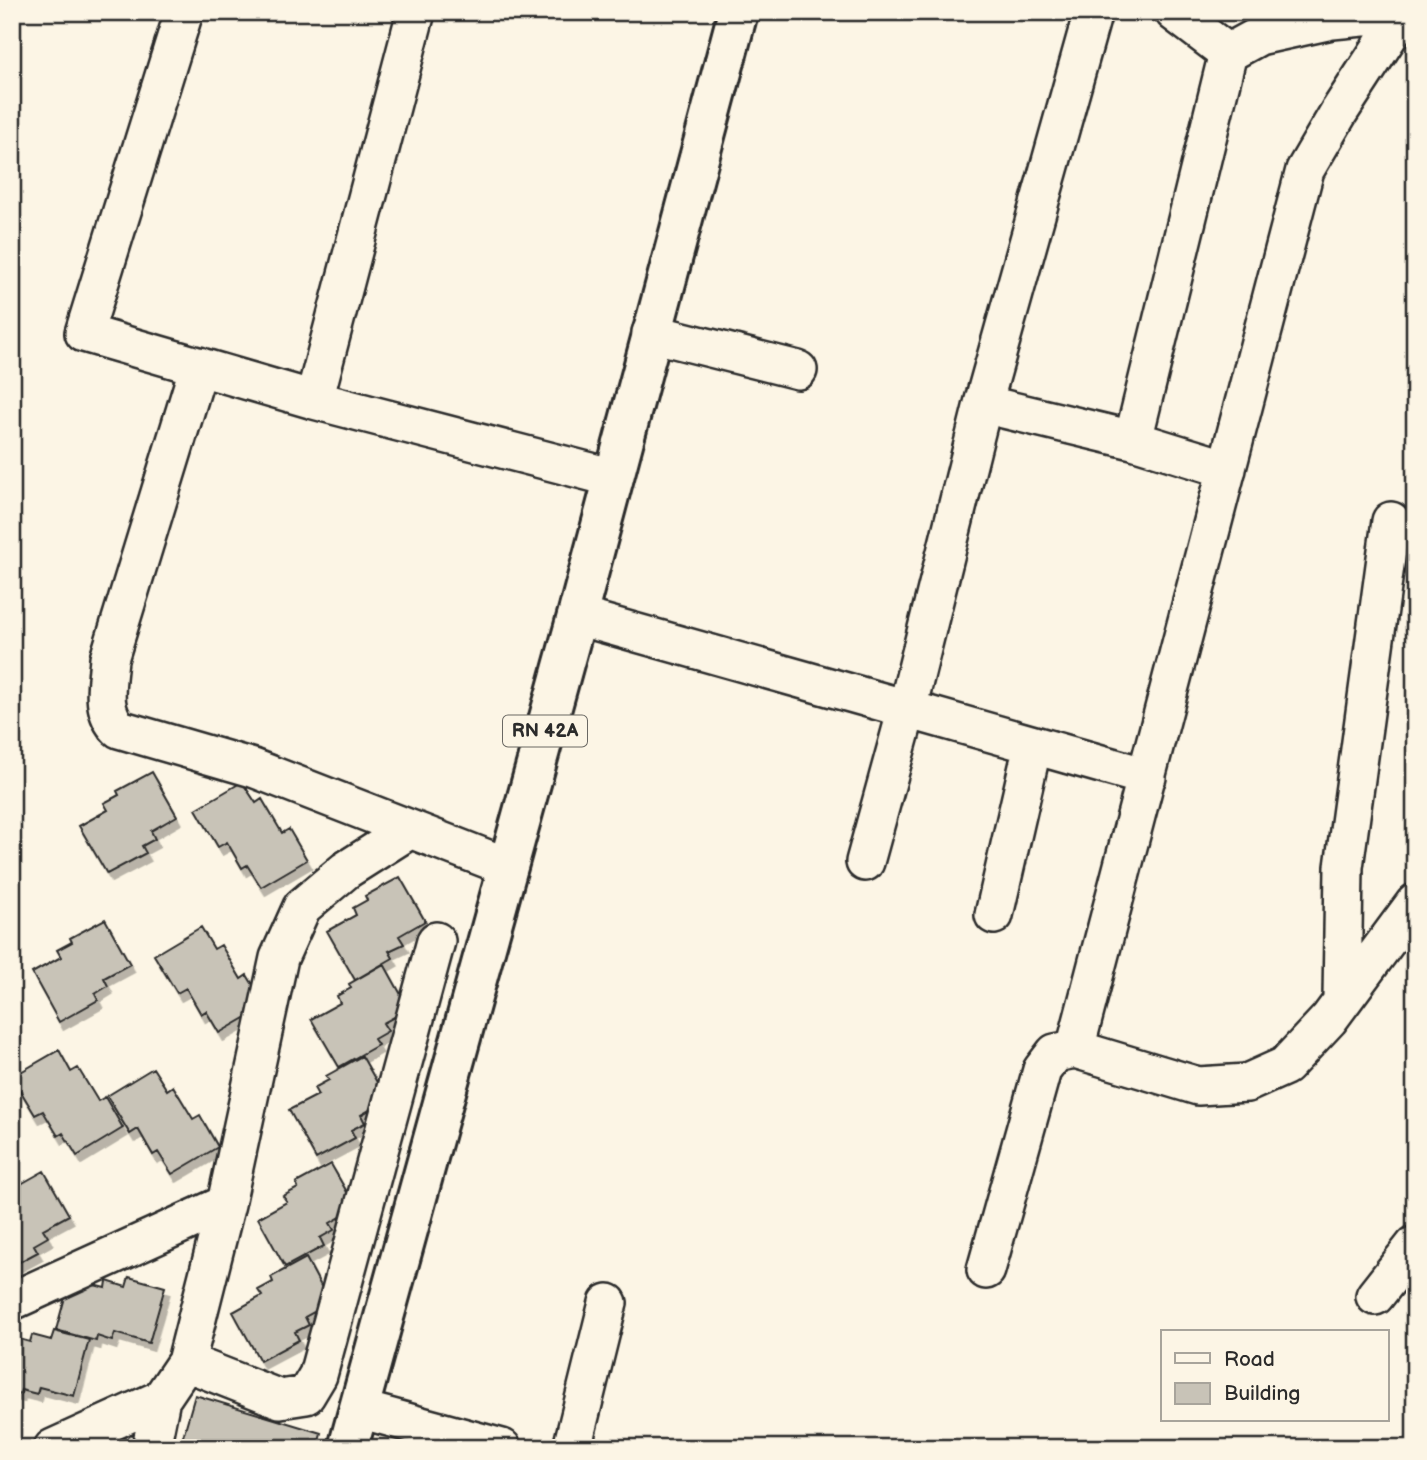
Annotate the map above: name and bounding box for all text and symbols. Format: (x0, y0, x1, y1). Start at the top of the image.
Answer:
road number: RN 42A (503, 716, 587, 746)
legend (1161, 1330, 1388, 1422)
text: Road (1224, 1347, 1275, 1372)
text: Building (1224, 1381, 1300, 1406)

